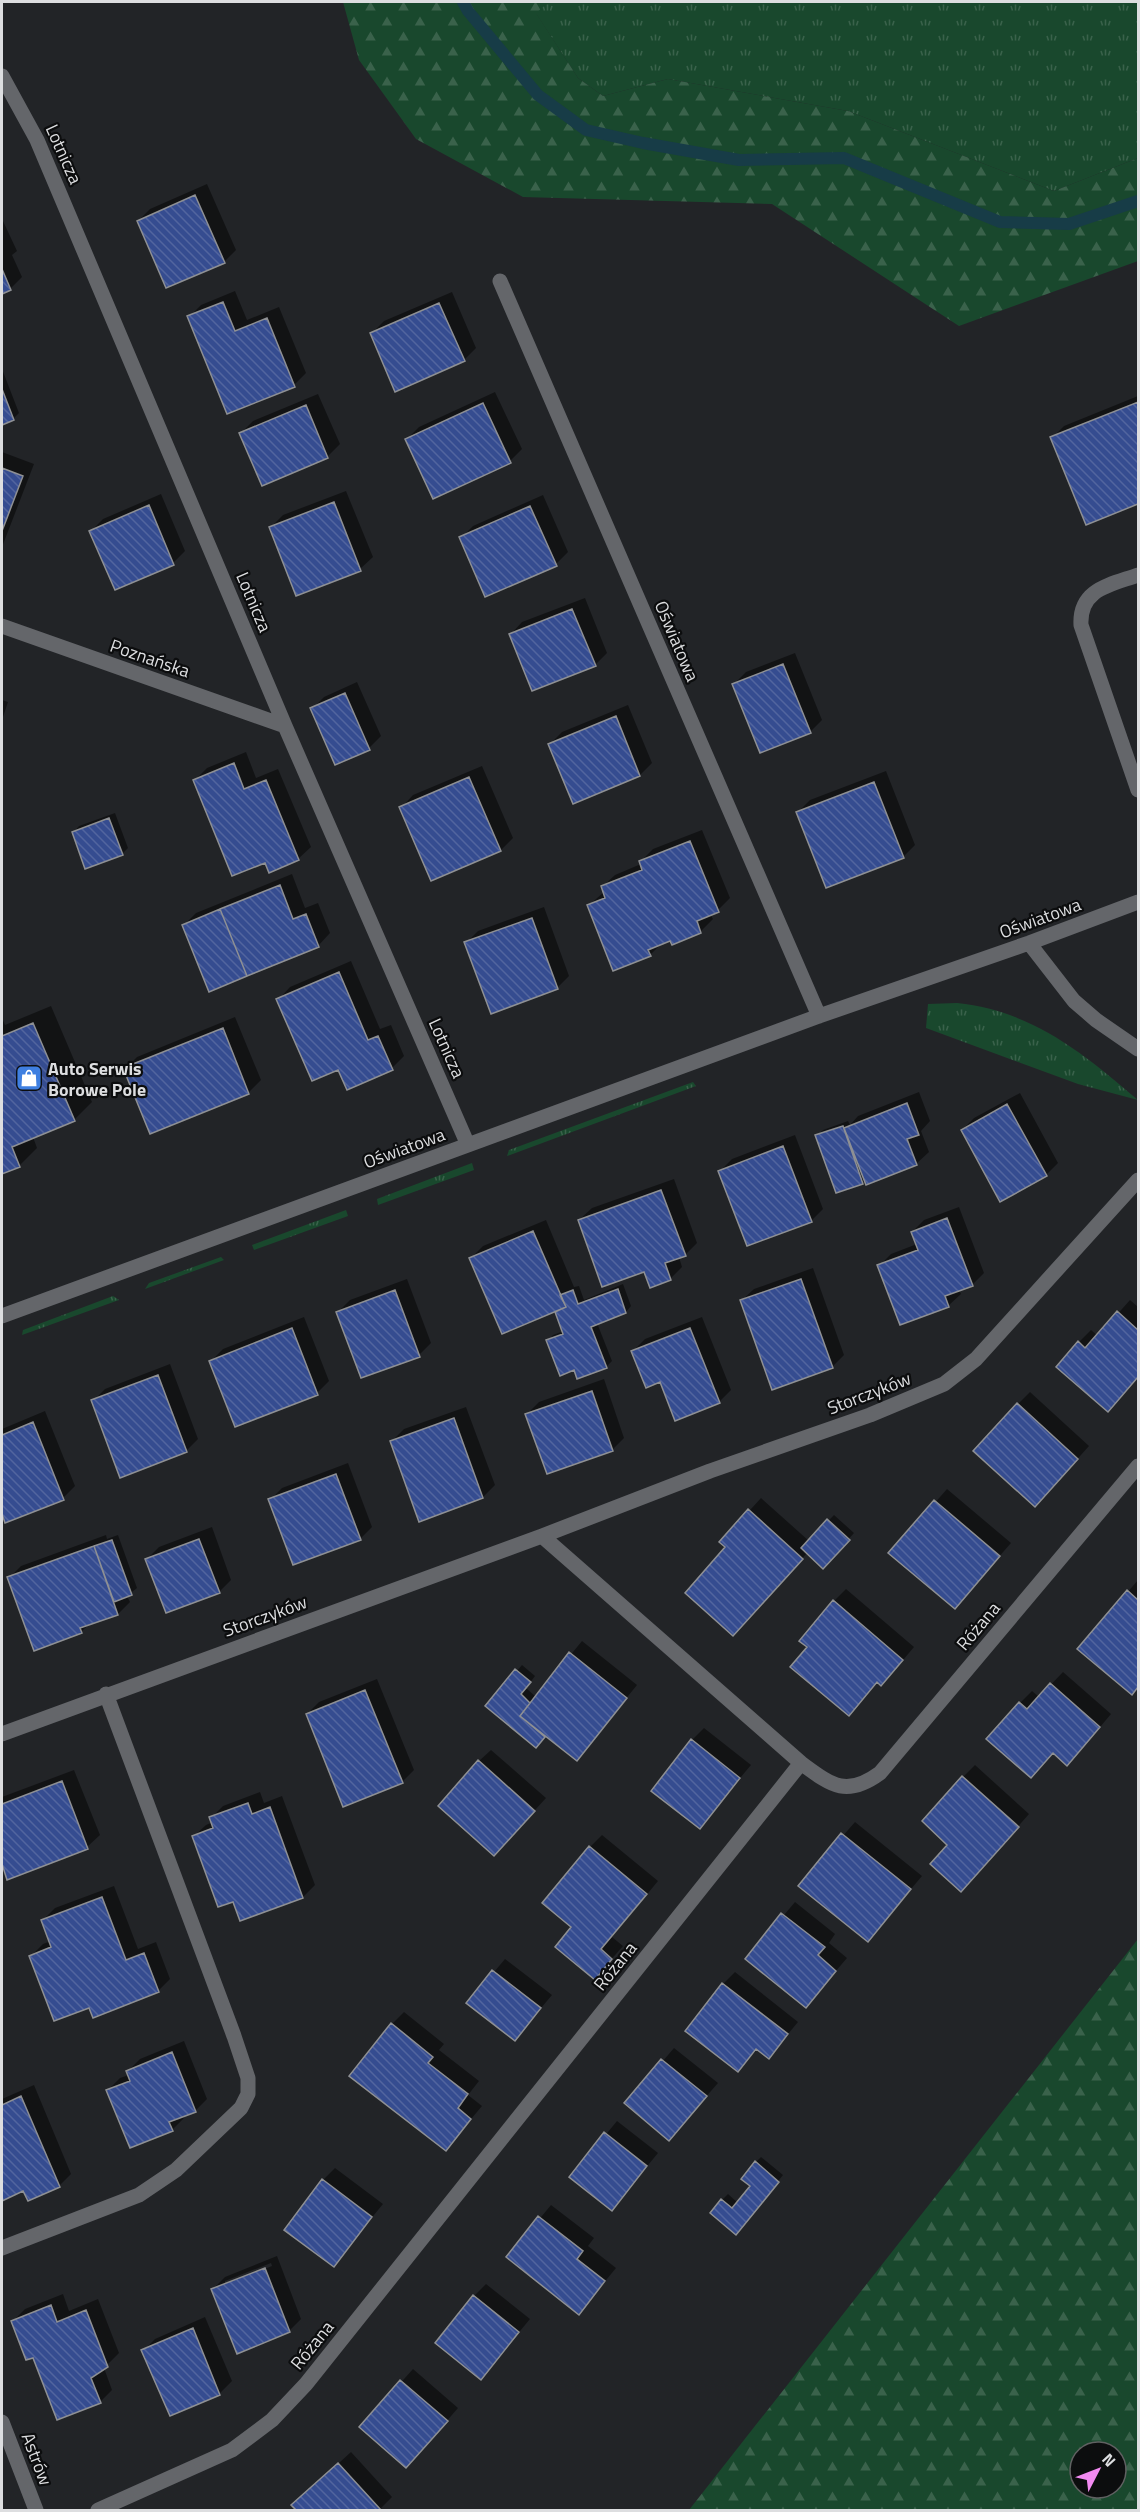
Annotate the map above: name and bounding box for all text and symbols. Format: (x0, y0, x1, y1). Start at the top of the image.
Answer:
street label: Lotnicza (39, 120, 89, 188)
street label: Lotnicza (229, 568, 279, 636)
street label: Oświatowa (648, 596, 706, 686)
street label: Poznańska (107, 632, 193, 684)
street label: Oświatowa (995, 891, 1085, 945)
street label: Lotnicza (422, 1014, 472, 1082)
place label: Auto Serwis Borowe Pole (48, 1055, 146, 1103)
shop icon: Auto Serwis Borowe Pole (14, 1063, 44, 1093)
street label: Oświatowa (359, 1121, 449, 1175)
street label: Storczyków (823, 1365, 915, 1421)
street label: Storczyków (219, 1588, 311, 1644)
street label: Różana (950, 1596, 1006, 1656)
street label: Różana (587, 1936, 643, 1996)
street label: Różana (284, 2315, 340, 2375)
street label: Astrów (15, 2429, 59, 2490)
north arrow (1068, 2440, 1128, 2500)
text: N (1097, 2448, 1122, 2472)

